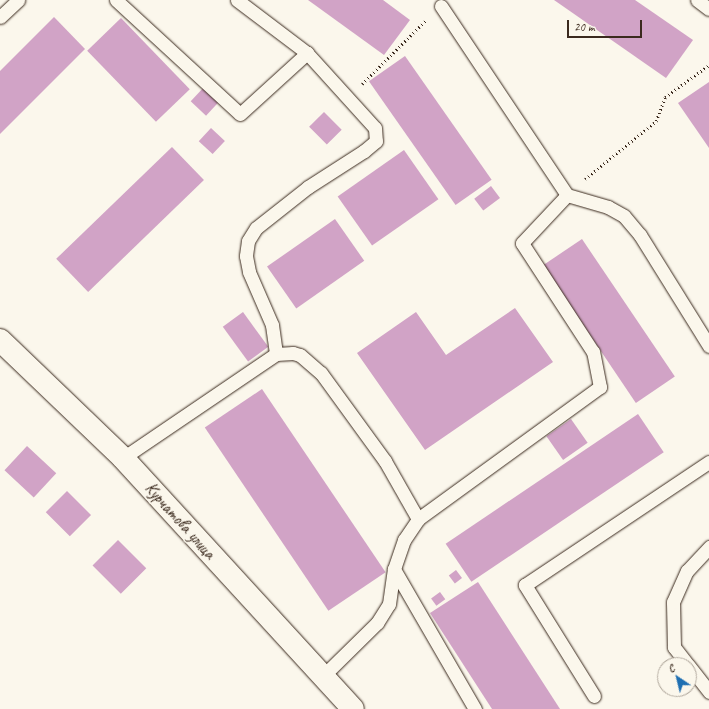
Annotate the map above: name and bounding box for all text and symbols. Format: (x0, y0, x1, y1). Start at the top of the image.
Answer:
scale bar (569, 12, 644, 38)
text: 20 m (574, 19, 594, 35)
street label: Курчатова улица (140, 478, 220, 564)
north arrow (657, 657, 697, 697)
text: С (664, 661, 677, 675)

